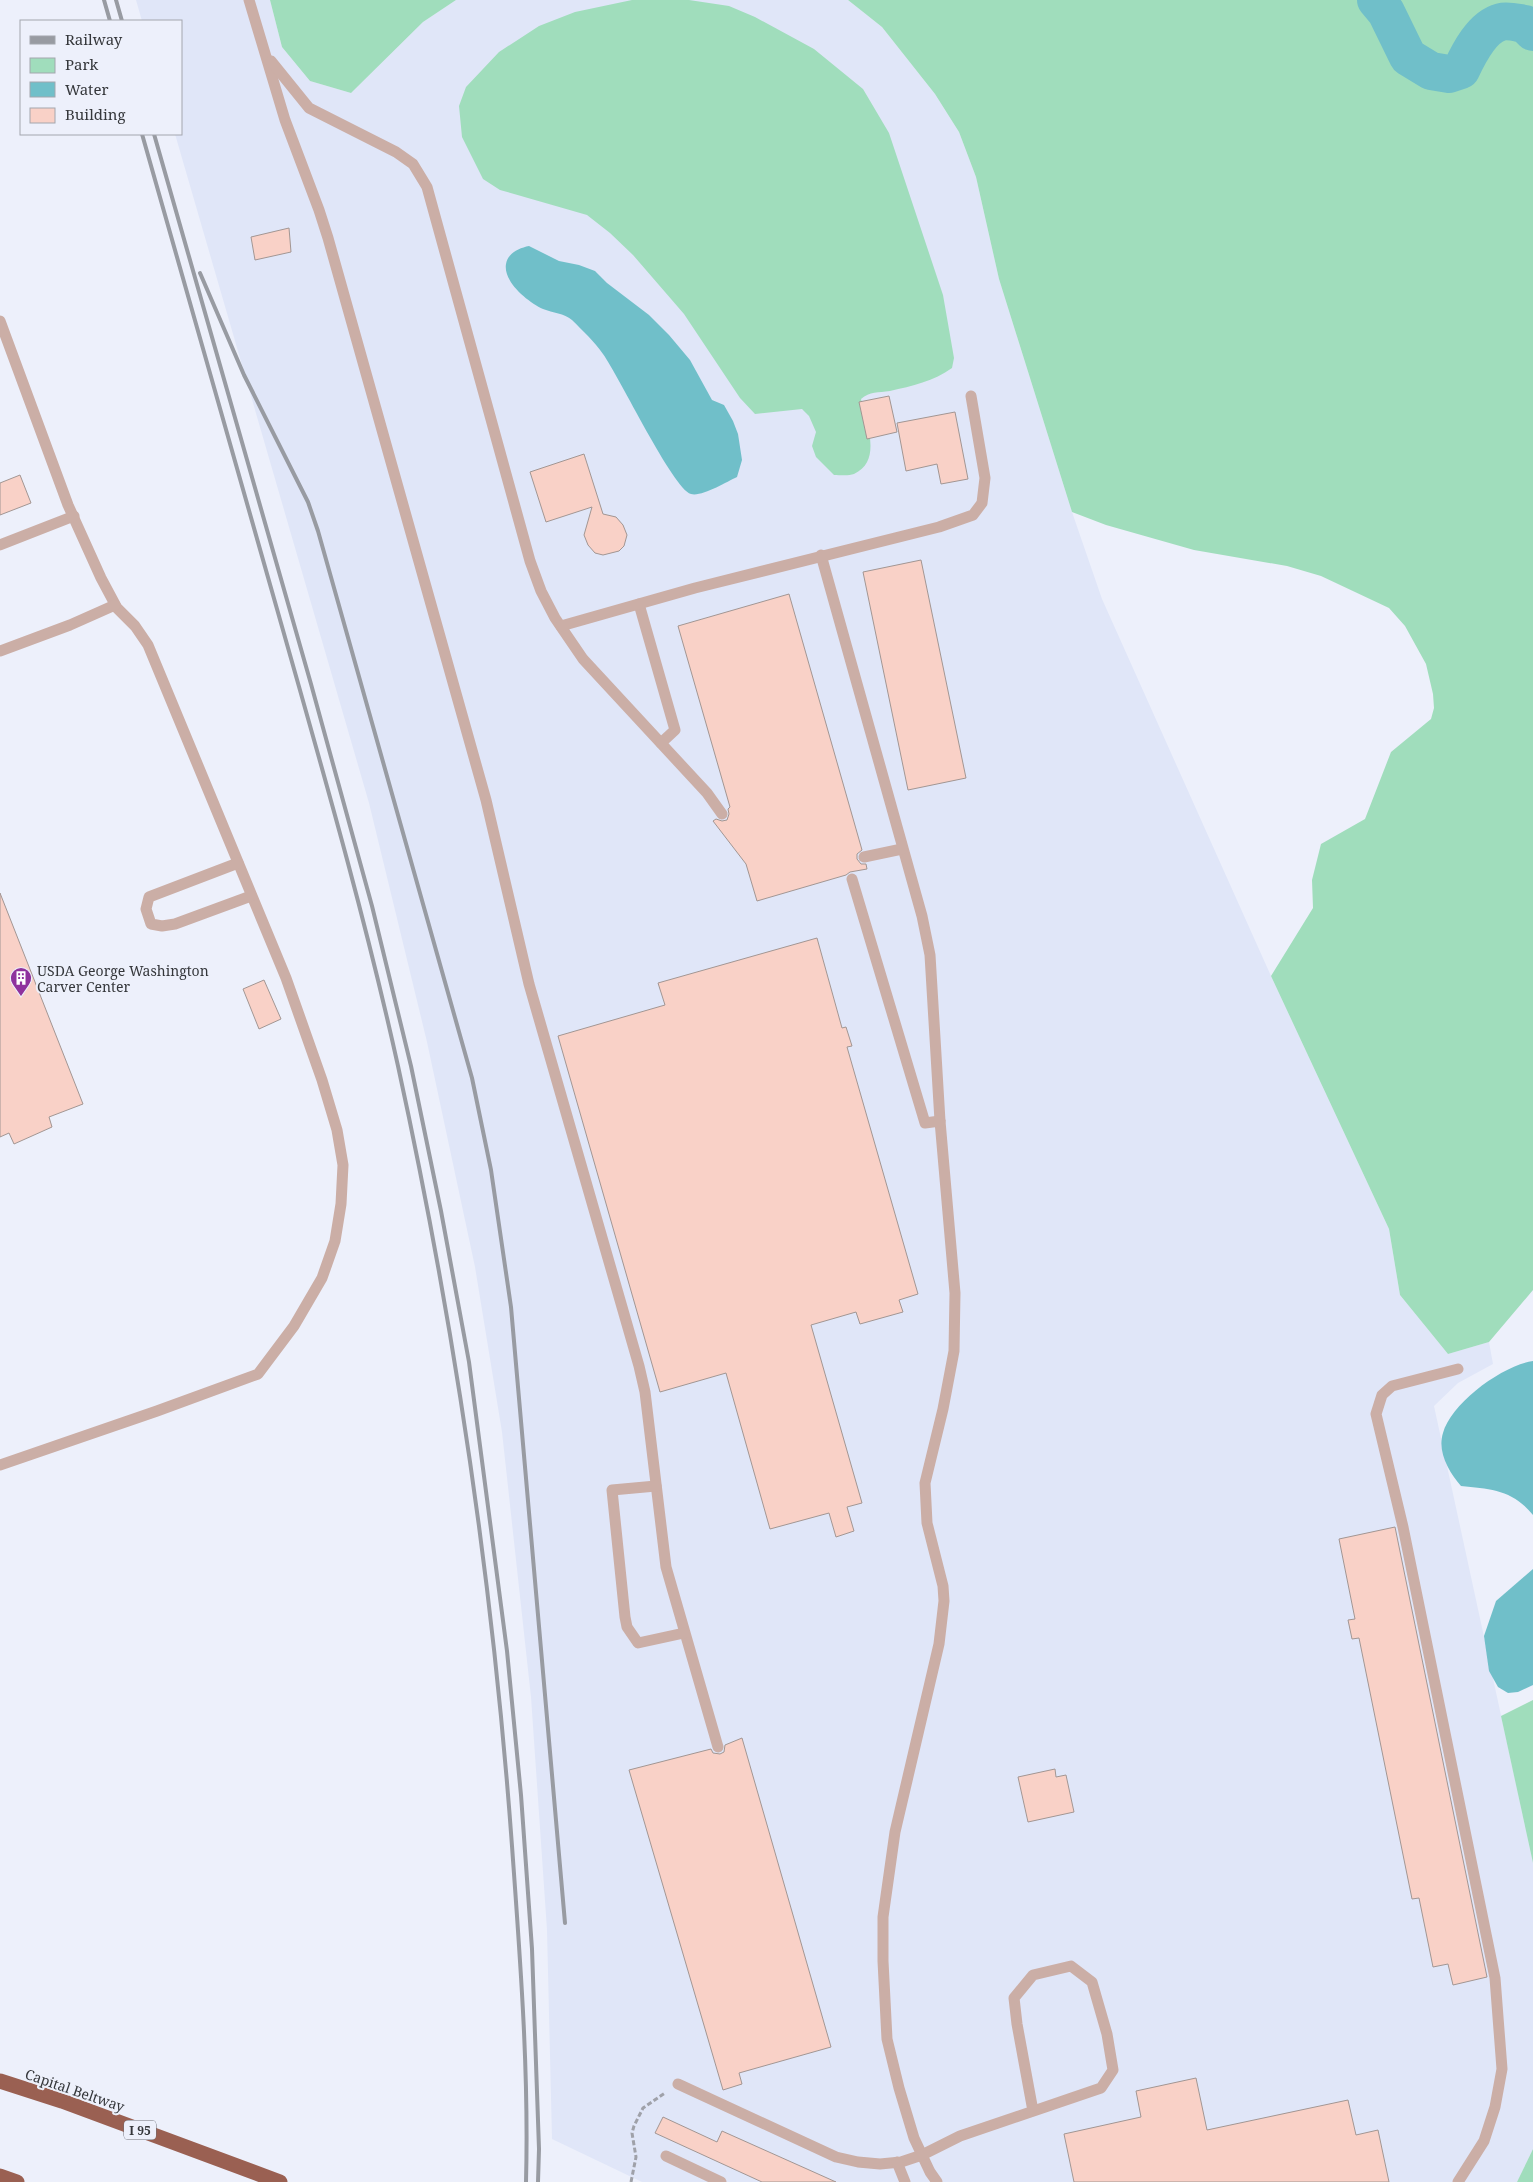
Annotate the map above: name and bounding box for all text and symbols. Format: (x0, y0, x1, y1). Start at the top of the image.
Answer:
legend (20, 20, 182, 135)
text: Railway (65, 29, 123, 49)
text: Park (65, 54, 99, 74)
text: Water (65, 79, 108, 99)
text: Building (65, 104, 126, 124)
place label: USDA George Washington Carver Center (37, 961, 209, 996)
building icon: USDA George Washington Carver Center (9, 966, 33, 997)
street label: Capital Beltway (23, 2064, 127, 2116)
road number: I 95 (124, 2120, 156, 2140)

